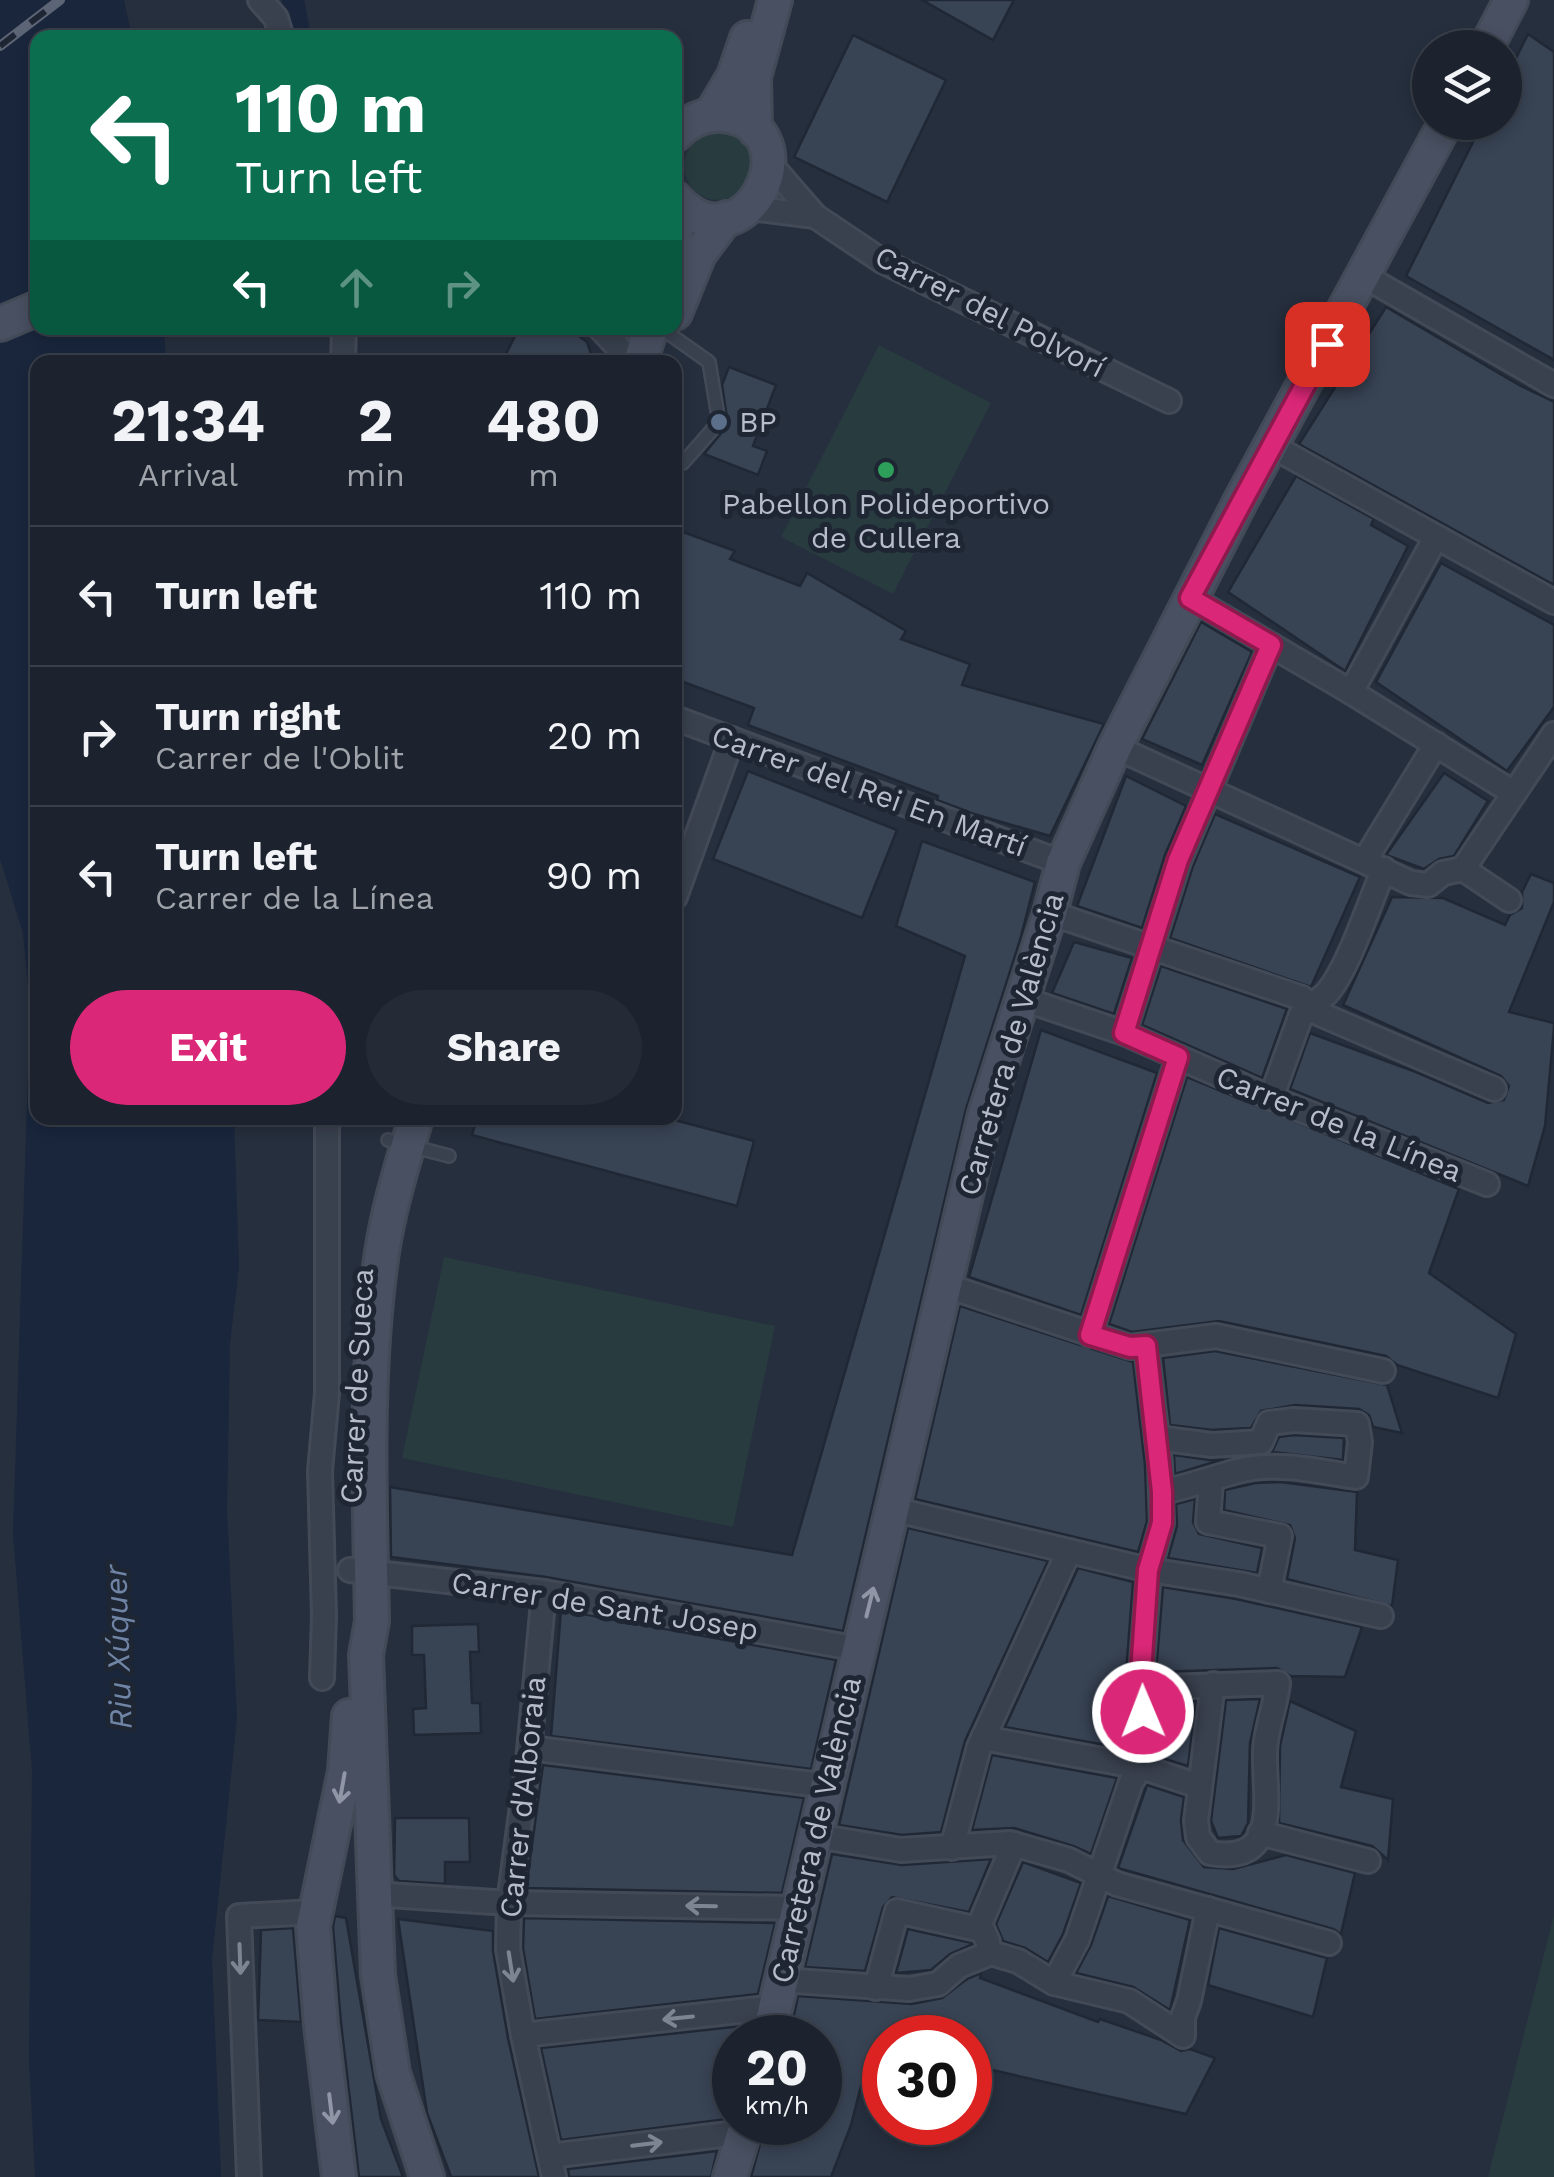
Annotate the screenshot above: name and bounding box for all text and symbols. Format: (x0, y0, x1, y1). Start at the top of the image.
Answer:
map controls (1412, 30, 1522, 140)
button: layers (1412, 30, 1522, 140)
text: 110 m (235, 67, 426, 149)
icon: left (70, 70, 200, 200)
text: Turn left (235, 151, 422, 204)
street label: Carrer del Polvorí (869, 238, 1111, 385)
icon: left (224, 260, 279, 315)
icon: ahead (329, 260, 384, 315)
icon: right (434, 260, 489, 315)
pin (1285, 302, 1370, 387)
icon: arrive (1300, 317, 1355, 372)
text: 21:34 (111, 385, 265, 456)
text: 2 (358, 385, 393, 456)
text: 480 (486, 385, 601, 456)
place label: BP (739, 404, 777, 439)
marker: BP (708, 411, 730, 433)
text: Arrival (138, 456, 238, 494)
text: min (346, 456, 405, 494)
text: m (528, 456, 559, 494)
marker: Pabellon Polideportivo de Cullera (875, 459, 897, 481)
place label: Pabellon Polideportivo de Cullera (722, 486, 1050, 555)
icon: left (70, 569, 125, 624)
text: Turn left (155, 574, 317, 618)
text: 110 m (540, 574, 642, 618)
text: Turn right (155, 695, 341, 739)
icon: right (70, 709, 125, 764)
text: 20 m (547, 714, 642, 758)
street label: Carrer del Rei En Martí (707, 717, 1031, 864)
text: Carrer de l'Oblit (155, 739, 404, 777)
text: Turn left (155, 835, 317, 879)
icon: left (70, 849, 125, 904)
text: 90 m (546, 854, 642, 898)
text: Carrer de la Línea (155, 879, 434, 917)
street label: Carretera de València (951, 888, 1071, 1199)
button: Exit (70, 990, 346, 1105)
button: Share (366, 990, 642, 1105)
street label: Carrer de la Línea (1211, 1058, 1467, 1189)
street label: Carrer de Sueca (333, 1267, 380, 1505)
water label: Riu Xúquer (96, 1562, 140, 1730)
street label: Carrer de Sant Josep (449, 1564, 761, 1647)
one-way arrow (862, 1587, 880, 1619)
position arrow (1091, 1660, 1195, 1764)
street label: Carretera de València (763, 1673, 868, 1987)
street label: Carrer d'Alboraia (492, 1674, 553, 1920)
one-way arrow (331, 1771, 350, 1803)
one-way arrow (686, 1896, 718, 1916)
one-way arrow (231, 1943, 250, 1975)
one-way arrow (503, 1951, 521, 1983)
one-way arrow (663, 2009, 695, 2028)
speed limit sign: 30 (862, 2015, 992, 2145)
text: 20 (746, 2038, 808, 2097)
text: km/h (745, 2091, 809, 2120)
one-way arrow (322, 2093, 341, 2125)
one-way arrow (630, 2134, 662, 2153)

